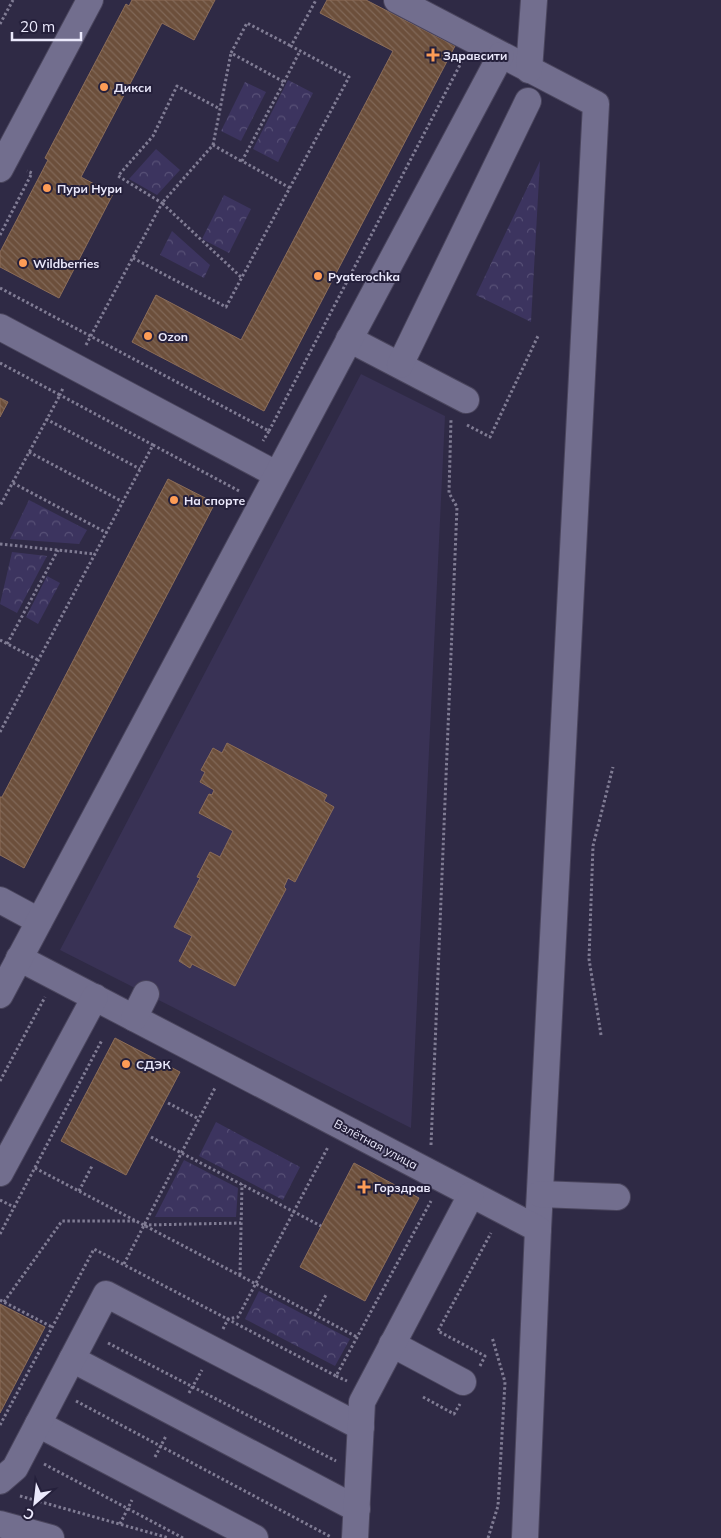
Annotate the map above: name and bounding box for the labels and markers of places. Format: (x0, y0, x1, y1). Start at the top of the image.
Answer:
place label: Здравсити (443, 48, 507, 63)
marker: Здравсити (427, 49, 439, 61)
place label: Дикси (114, 80, 152, 95)
marker: Дикси (98, 81, 110, 93)
place label: Пури Нури (57, 181, 122, 196)
marker: Пури Нури (41, 182, 53, 194)
place label: Wildberries (33, 256, 99, 271)
marker: Wildberries (17, 257, 29, 269)
place label: Pyaterochka (328, 269, 400, 284)
marker: Pyaterochka (312, 270, 324, 282)
place label: Ozon (158, 329, 188, 344)
marker: Ozon (142, 330, 154, 342)
place label: На спорте (184, 493, 245, 508)
marker: На спорте (168, 494, 180, 506)
place label: СДЭК (136, 1057, 171, 1072)
marker: СДЭК (120, 1058, 132, 1070)
place label: Горздрав (374, 1180, 431, 1195)
marker: Горздрав (358, 1181, 370, 1193)

